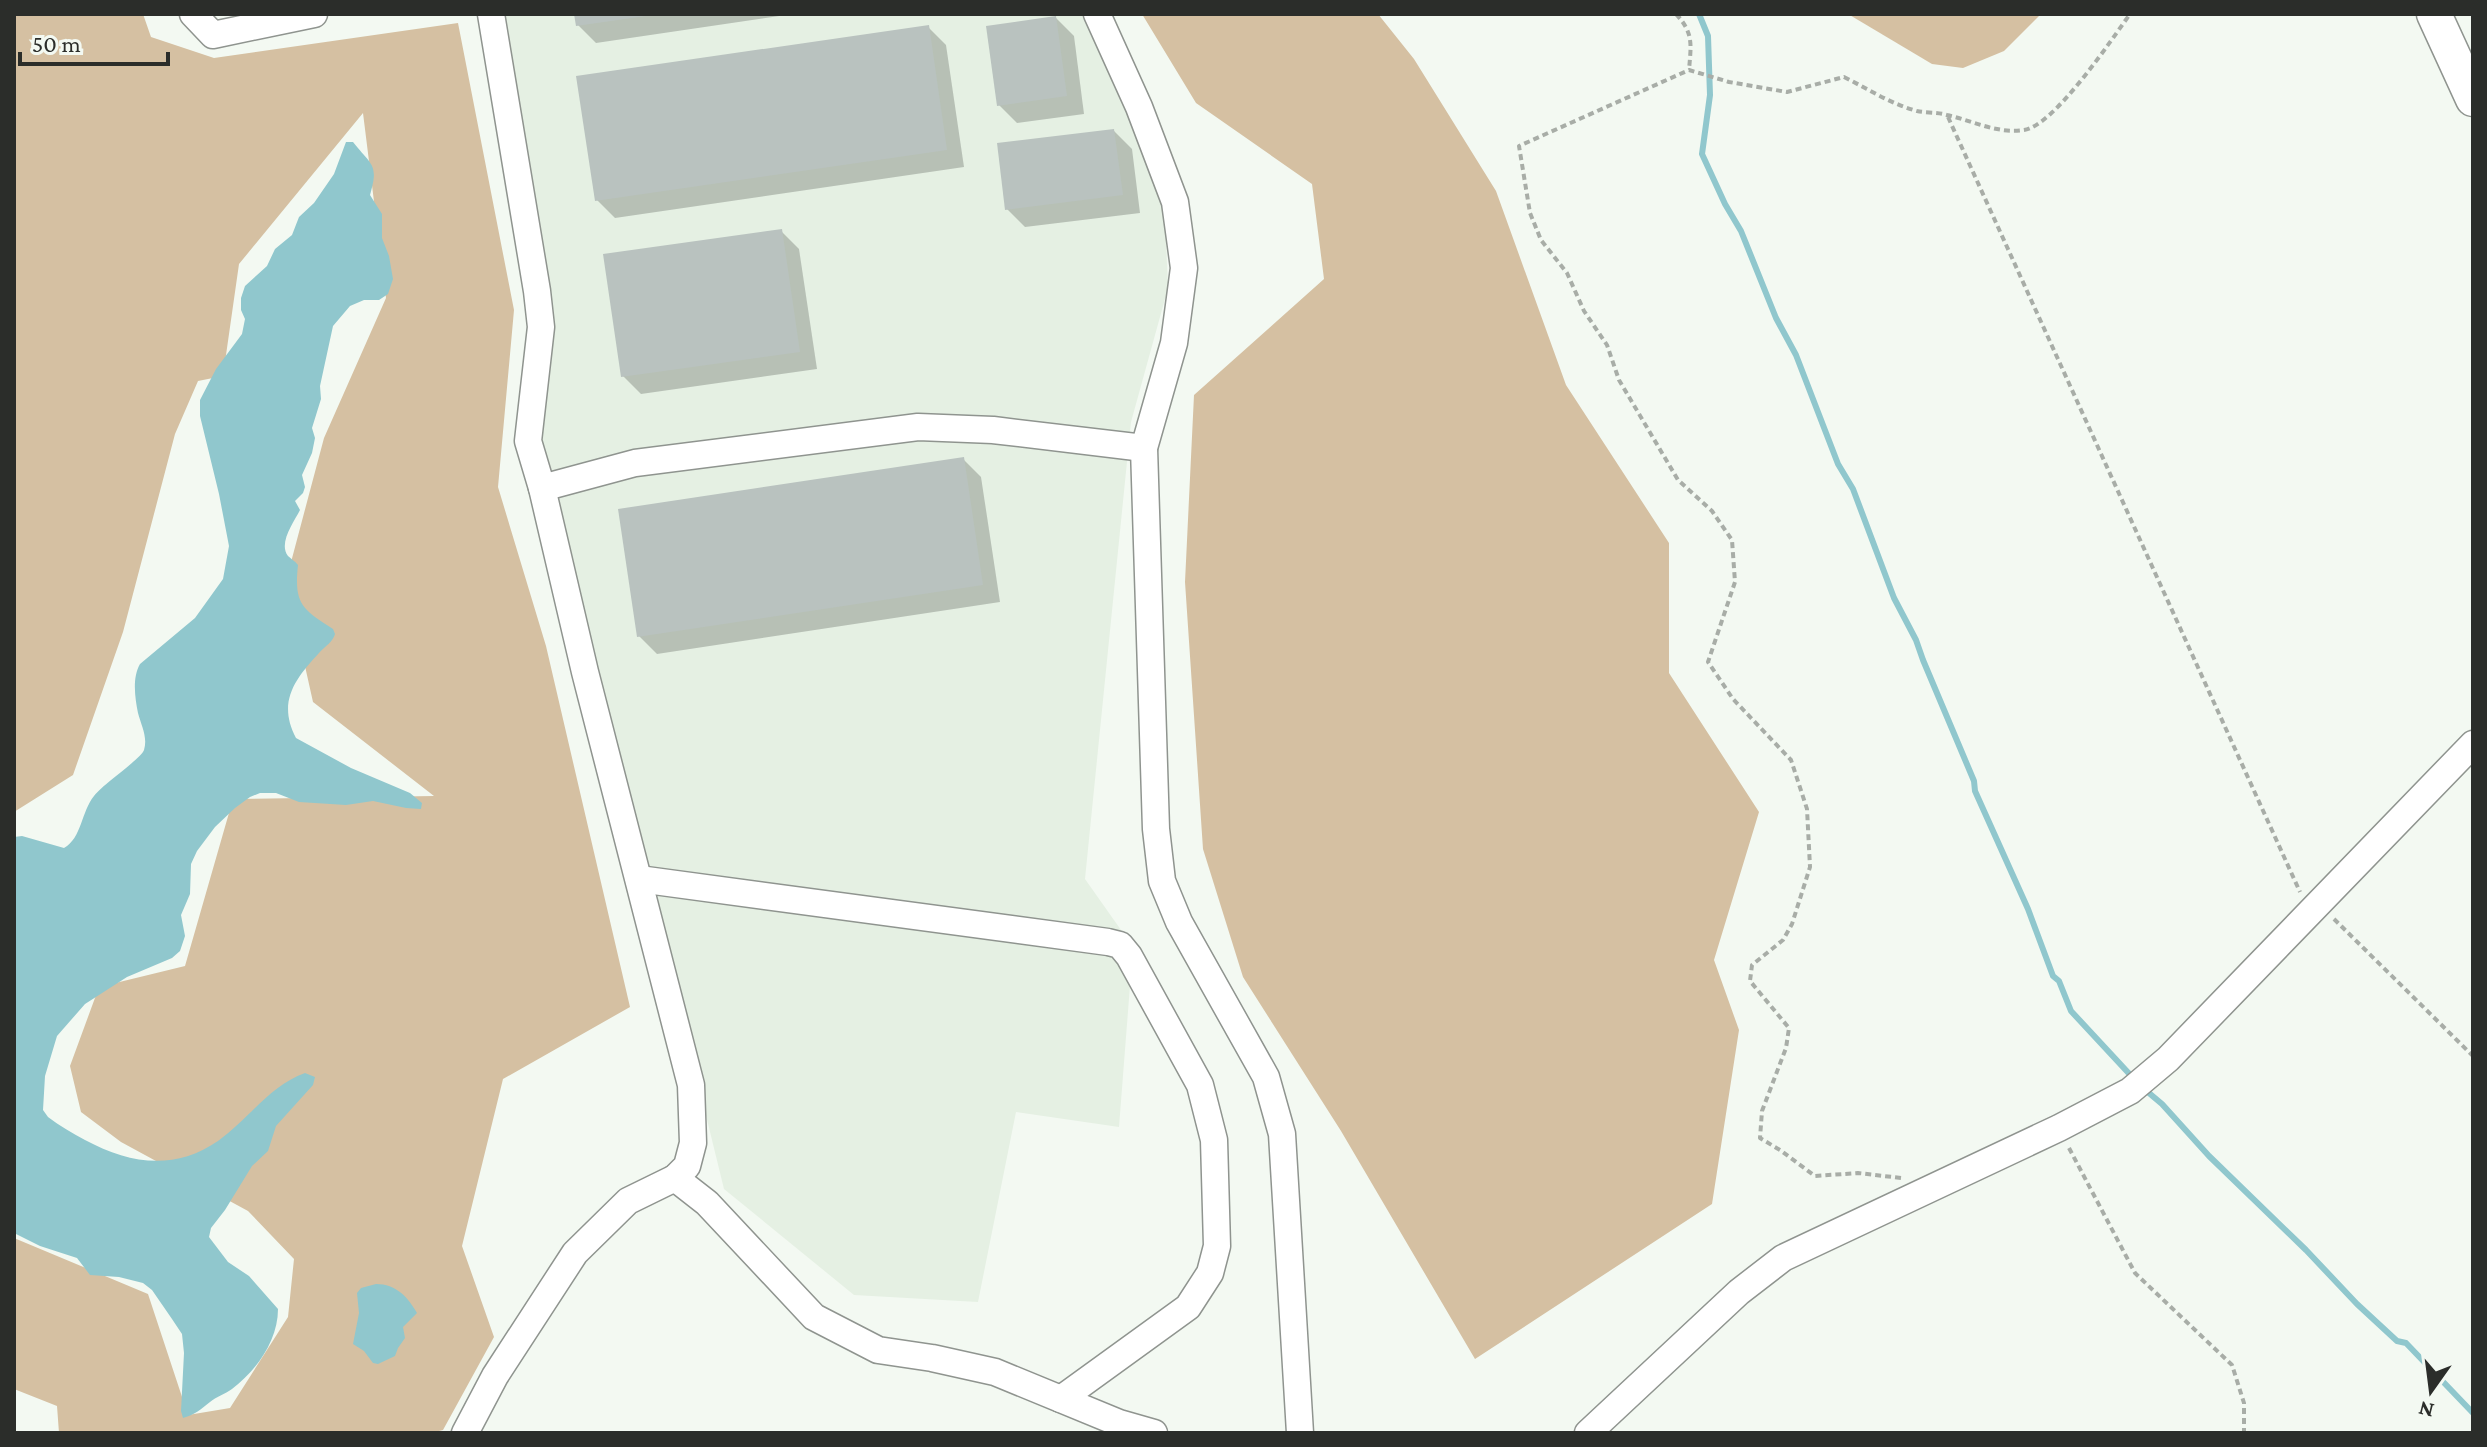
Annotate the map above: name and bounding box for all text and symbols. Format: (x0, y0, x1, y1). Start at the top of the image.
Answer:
scale bar (20, 16, 168, 66)
text: 50 m (32, 30, 81, 57)
north arrow (2391, 1351, 2471, 1431)
text: N (2416, 1396, 2437, 1424)

